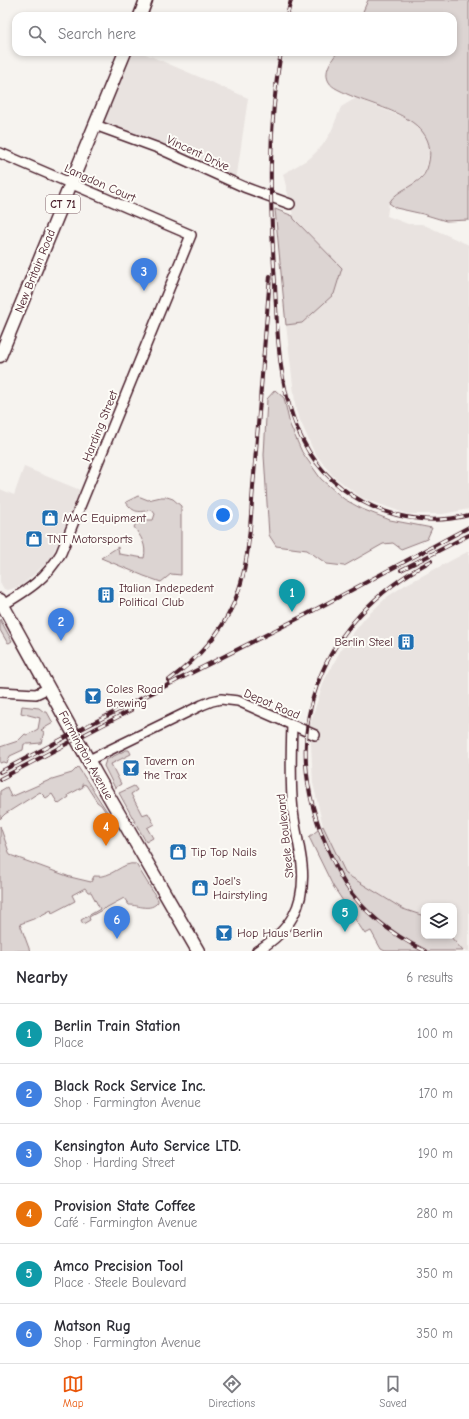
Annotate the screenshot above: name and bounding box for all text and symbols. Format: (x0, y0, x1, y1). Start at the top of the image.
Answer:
search box (12, 12, 457, 56)
icon: search (26, 23, 48, 45)
text: Search here (58, 25, 136, 43)
street label: Vincent Drive (164, 132, 232, 174)
street label: Langdon Court (62, 161, 138, 205)
road number: CT 71 (46, 195, 80, 213)
street label: New Britain Road (12, 227, 58, 315)
pin: 3 (131, 258, 157, 291)
street label: Harding Street (79, 388, 121, 464)
your location (213, 505, 233, 525)
shop icon: MAC Equipment (40, 508, 60, 528)
place label: MAC Equipment (63, 511, 147, 525)
shop icon: TNT Motorsports (24, 529, 44, 549)
place label: TNT Motorsports (47, 532, 133, 546)
pin: 1 (279, 579, 305, 612)
place label: Italian Indepedent Political Club (119, 581, 214, 609)
building icon: Italian Indepedent Political Club (96, 585, 116, 605)
pin: 2 (48, 608, 74, 641)
building icon: Berlin Steel (396, 632, 416, 652)
place label: Berlin Steel (334, 635, 393, 649)
place label: Coles Road Brewing (106, 682, 163, 710)
bar icon: Coles Road Brewing (83, 686, 103, 706)
street label: Depot Road (242, 686, 302, 722)
street label: Farmington Avenue (56, 708, 116, 802)
place label: Tavern on the Trax (143, 754, 195, 782)
bar icon: Tavern on the Trax (121, 758, 141, 778)
street label: Steele Boulevard (274, 793, 296, 879)
pin: 4 (93, 813, 119, 846)
shop icon: Tip Top Nails (168, 842, 188, 862)
place label: Tip Top Nails (191, 845, 257, 859)
place label: Joel's Hairstyling (213, 874, 268, 902)
shop icon: Joel's Hairstyling (190, 878, 210, 898)
pin: 5 (332, 899, 358, 932)
map controls (421, 903, 457, 939)
button: layers (421, 903, 457, 939)
pin: 6 (104, 906, 130, 939)
bar icon: Hop Haus Berlin (214, 923, 234, 943)
place label: Hop Haus Berlin (237, 926, 323, 940)
text: Nearby (16, 968, 67, 987)
text: 6 results (406, 970, 453, 985)
text: Berlin Train Station (54, 1017, 180, 1035)
text: 1 (26, 1026, 32, 1041)
text: 100 m (417, 1026, 453, 1041)
text: Place (54, 1035, 84, 1050)
text: Black Rock Service Inc. (54, 1077, 206, 1095)
text: 2 (26, 1086, 32, 1101)
text: 170 m (419, 1086, 453, 1101)
text: Shop · Farmington Avenue (54, 1095, 201, 1110)
text: Kensington Auto Service LTD. (54, 1137, 241, 1155)
text: 3 (26, 1146, 32, 1161)
text: 190 m (418, 1146, 453, 1161)
text: Shop · Harding Street (54, 1155, 175, 1170)
text: Provision State Coffee (54, 1197, 195, 1215)
text: 4 (26, 1206, 32, 1221)
text: 280 m (416, 1206, 453, 1221)
text: Café · Farmington Avenue (54, 1215, 197, 1230)
text: Amco Precision Tool (54, 1257, 183, 1275)
text: 5 (26, 1266, 32, 1281)
text: 350 m (416, 1266, 453, 1281)
text: Place · Steele Boulevard (54, 1275, 186, 1290)
text: Matson Rug (54, 1317, 131, 1335)
text: 6 (26, 1326, 32, 1341)
text: 350 m (416, 1326, 453, 1341)
text: Shop · Farmington Avenue (54, 1335, 201, 1350)
tab: Map (62, 1373, 84, 1410)
tab: Directions (208, 1373, 255, 1410)
tab: Saved (379, 1373, 407, 1410)

